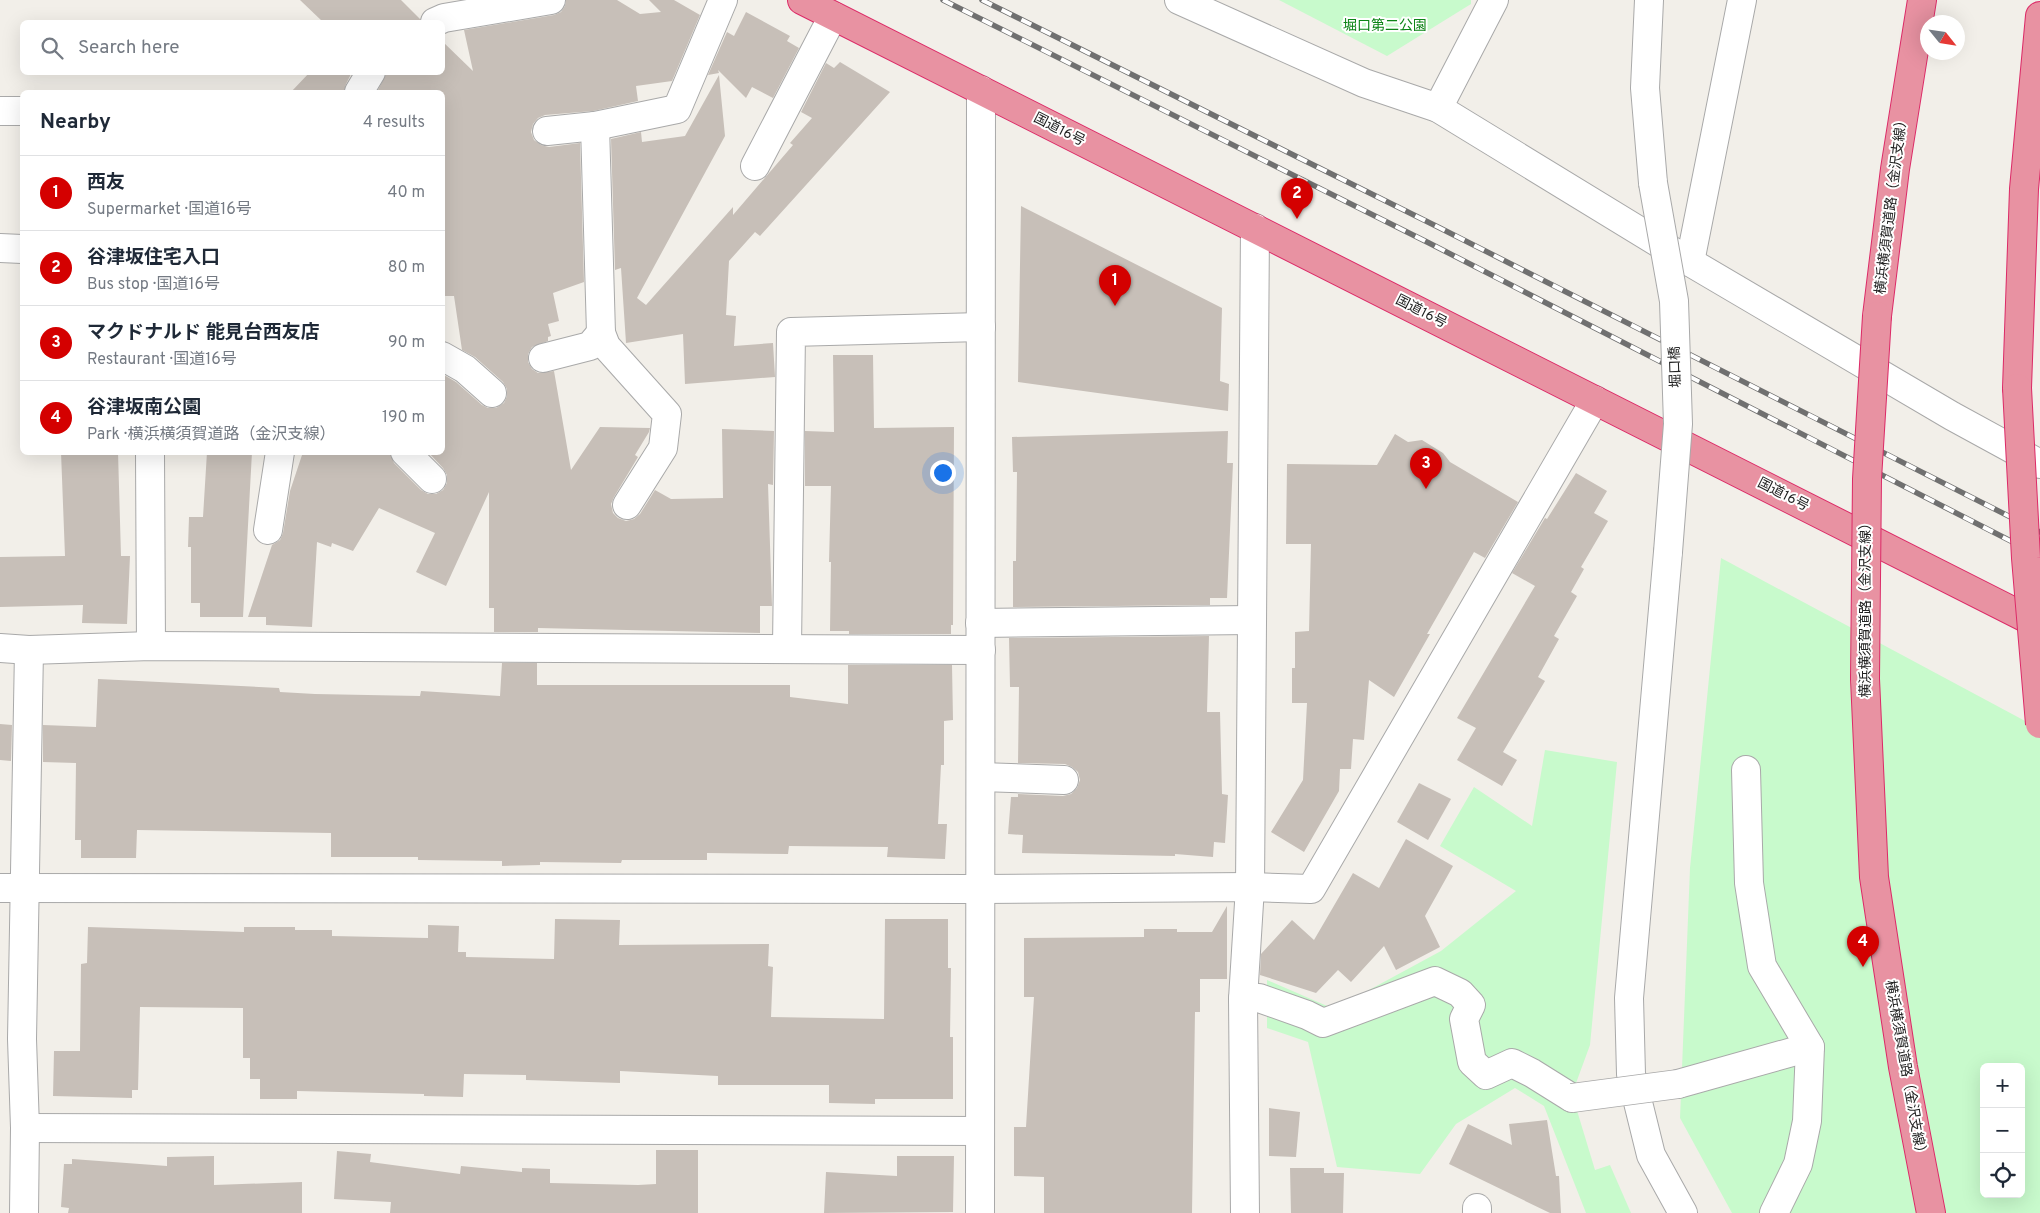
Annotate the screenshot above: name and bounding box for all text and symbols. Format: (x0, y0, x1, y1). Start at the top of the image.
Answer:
north arrow (1920, 15, 1965, 60)
park label: 堀口第二公園 (1343, 17, 1427, 35)
search box (20, 20, 445, 75)
icon: search (38, 34, 66, 62)
text: Search here (78, 36, 180, 60)
text: Nearby (40, 109, 111, 136)
street label: 国道16号 (1030, 110, 1088, 150)
text: 4 results (363, 113, 425, 133)
street label: 横浜横須賀道路（金沢支線） (1872, 113, 1912, 295)
text: 西友 (87, 171, 125, 195)
pin: 2 (1281, 178, 1313, 219)
text: 1 (53, 183, 59, 203)
text: 40 m (387, 183, 425, 203)
text: Supermarket · 国道16号 (87, 200, 252, 220)
text: 谷津坂住宅入口 (87, 246, 220, 270)
text: 2 (51, 258, 61, 278)
text: 80 m (388, 258, 425, 278)
pin: 1 (1099, 265, 1131, 306)
text: Bus stop · 国道16号 (87, 275, 220, 295)
street label: 国道16号 (1392, 292, 1450, 332)
text: マクドナルド 能見台西友店 (87, 321, 320, 345)
text: 3 (51, 333, 61, 353)
text: 90 m (388, 333, 425, 353)
street label: 堀口橋 (1667, 346, 1685, 388)
text: Restaurant · 国道16号 (87, 350, 237, 370)
text: 谷津坂南公園 (87, 396, 201, 420)
text: 4 (51, 408, 61, 428)
text: 190 m (382, 408, 425, 428)
text: Park · 横浜横須賀道路（金沢支線） (87, 425, 336, 445)
pin: 3 (1410, 448, 1442, 489)
your location (930, 460, 956, 486)
street label: 国道16号 (1754, 475, 1812, 515)
street label: 横浜横須賀道路（金沢支線） (1858, 516, 1875, 698)
pin: 4 (1847, 926, 1879, 967)
street label: 横浜横須賀道路（金沢支線） (1881, 979, 1929, 1161)
map controls (1980, 1063, 2025, 1198)
button: + (1980, 1063, 2025, 1108)
button: − (1980, 1108, 2025, 1153)
button: locate (1980, 1153, 2025, 1198)

